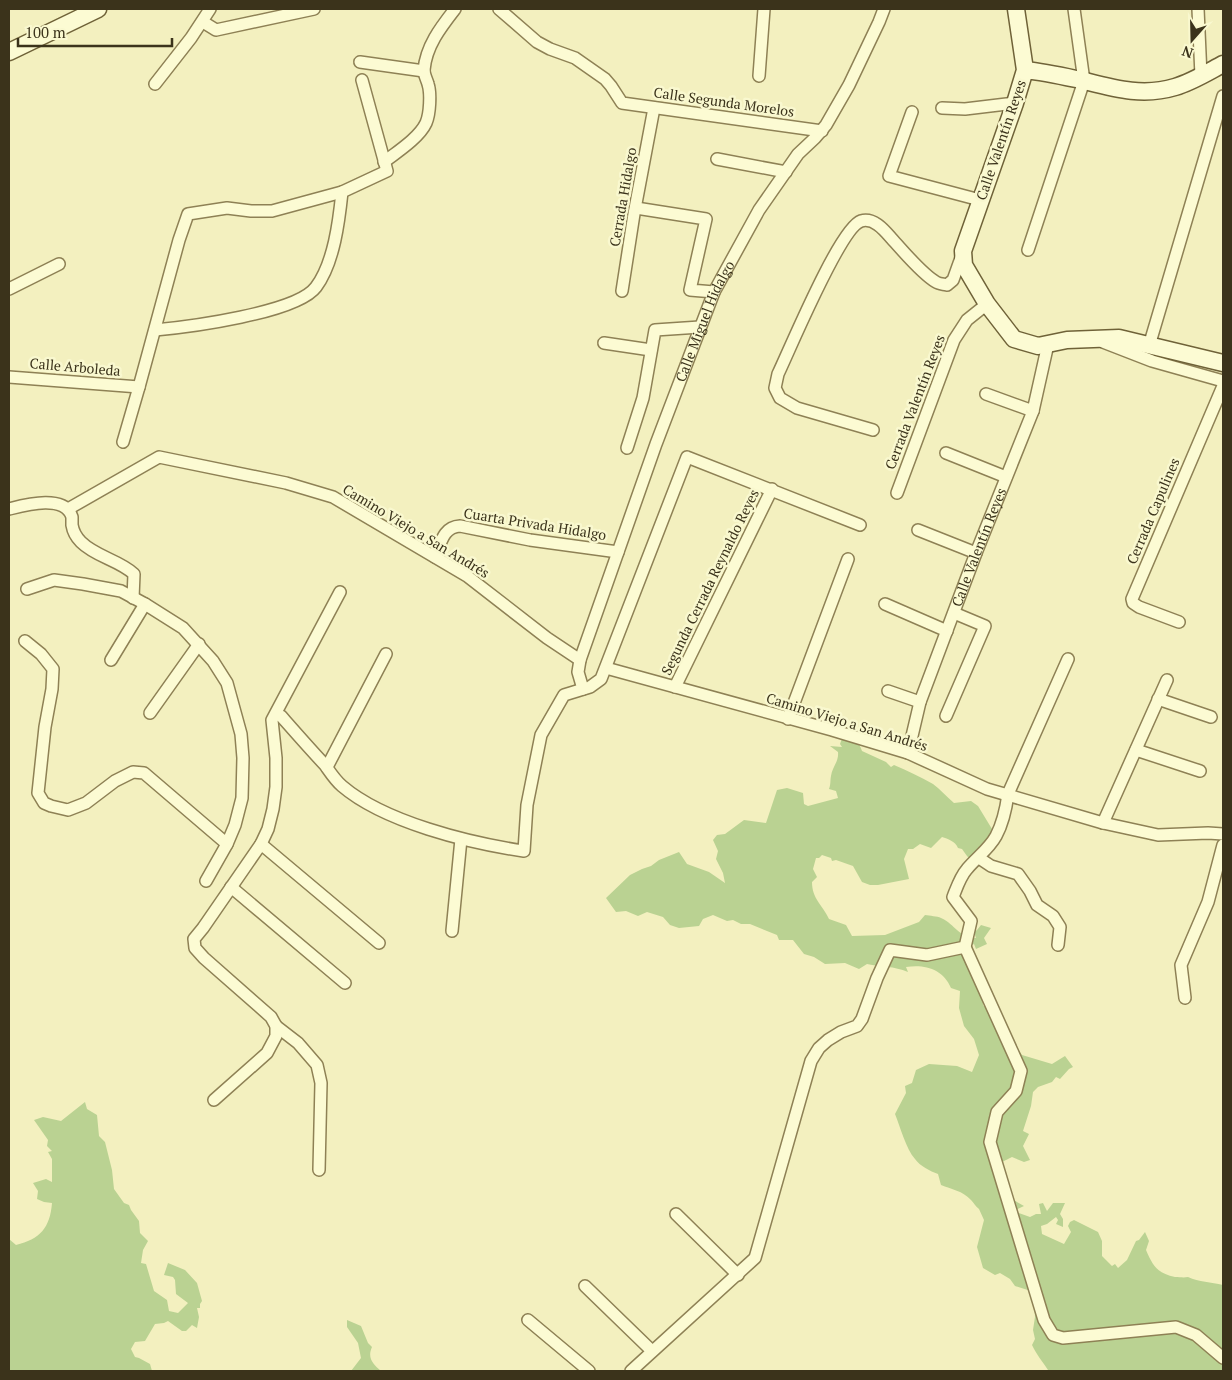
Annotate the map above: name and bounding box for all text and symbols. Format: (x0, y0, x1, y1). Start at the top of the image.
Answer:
scale bar (18, 15, 171, 47)
north arrow (1167, 15, 1217, 65)
text: 100 m (25, 22, 66, 42)
text: N (1179, 42, 1196, 63)
street label: Calle Valentín Reyes (971, 77, 1030, 203)
street label: Calle Segunda Morelos (653, 82, 796, 121)
street label: Cerrada Hidalgo (604, 146, 641, 248)
street label: Calle Miguel Hidalgo (671, 257, 739, 385)
street label: Cerrada Valentín Reyes (880, 332, 949, 472)
street label: Calle Arboleda (29, 353, 121, 380)
street label: Cerrada Capulines (1122, 455, 1183, 567)
street label: Camino Viejo a San Andrés (339, 479, 493, 582)
street label: Calle Valentín Reyes (947, 485, 1010, 609)
street label: Segunda Cerrada Reynaldo Reyes (656, 486, 763, 678)
street label: Cuarta Privada Hidalgo (462, 503, 608, 544)
street label: Camino Viejo a San Andrés (764, 688, 930, 755)

